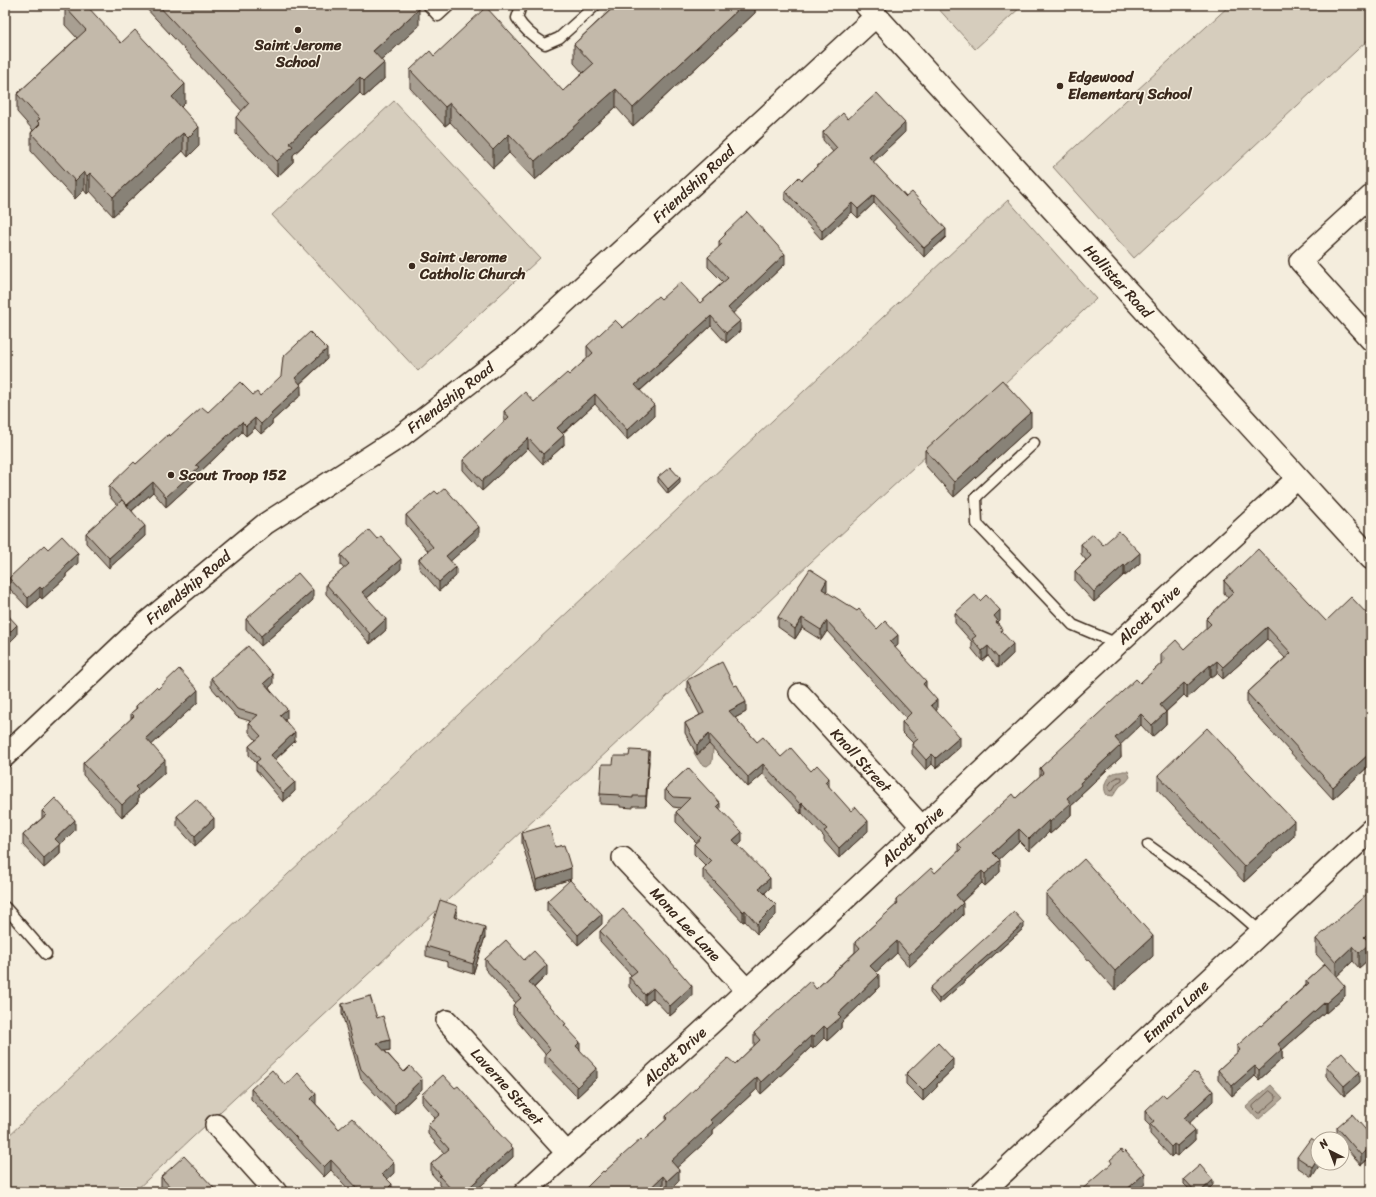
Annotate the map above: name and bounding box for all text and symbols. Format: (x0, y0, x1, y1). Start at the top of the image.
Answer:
marker: Saint Jerome School (293, 25, 303, 35)
place label: Saint Jerome School (254, 32, 342, 75)
place label: Edgewood Elementary School (1068, 64, 1193, 107)
marker: Edgewood Elementary School (1055, 81, 1065, 91)
street label: Friendship Road (646, 138, 742, 229)
street label: Hollister Road (1077, 238, 1160, 325)
place label: Saint Jerome Catholic Church (419, 244, 526, 287)
marker: Saint Jerome Catholic Church (407, 261, 417, 271)
street label: Friendship Road (401, 355, 501, 440)
place label: Scout Troop 152 (178, 462, 287, 488)
marker: Scout Troop 152 (166, 470, 176, 480)
street label: Friendship Road (140, 543, 238, 631)
street label: Alcott Drive (1110, 578, 1187, 652)
street label: Knoll Street (824, 722, 898, 800)
street label: Alcott Drive (874, 800, 950, 873)
street label: Mona Lee Lane (643, 881, 727, 968)
street label: Emnora Lane (1137, 973, 1216, 1049)
street label: Alcott Drive (636, 1020, 713, 1093)
street label: Laverne Street (464, 1042, 550, 1133)
north arrow (1310, 1131, 1350, 1171)
text: N (1314, 1134, 1333, 1154)

